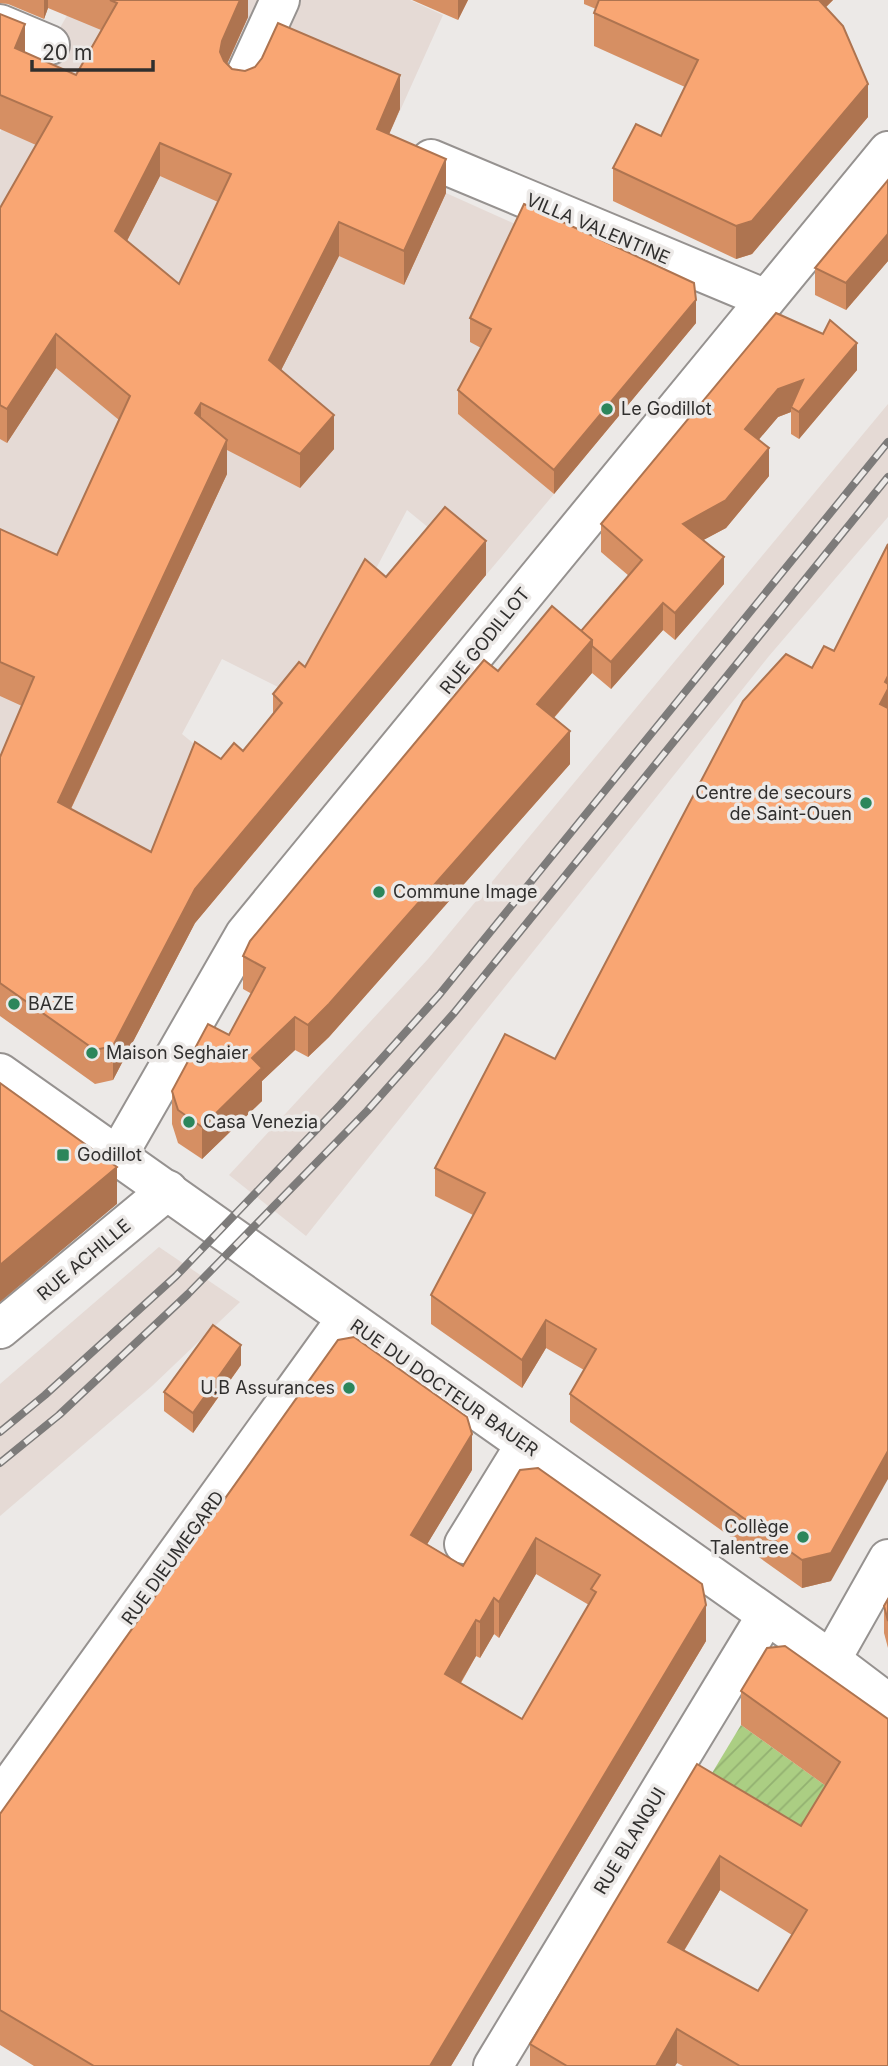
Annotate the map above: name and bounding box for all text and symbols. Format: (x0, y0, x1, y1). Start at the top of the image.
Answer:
scale bar (32, 28, 152, 72)
text: 20 m (42, 40, 92, 65)
street label: VILLA VALENTINE (523, 189, 673, 268)
place label: Le Godillot (621, 398, 712, 419)
marker: Le Godillot (599, 401, 615, 417)
street label: RUE GODILLOT (435, 583, 534, 698)
place label: Centre de secours de Saint-Ouen (695, 782, 852, 824)
marker: Centre de secours de Saint-Ouen (858, 795, 874, 811)
place label: Commune Image (393, 881, 538, 902)
marker: Commune Image (371, 884, 387, 900)
place label: BAZE (28, 993, 74, 1014)
marker: BAZE (6, 996, 22, 1012)
place label: Maison Seghaier (106, 1042, 248, 1063)
marker: Maison Seghaier (84, 1045, 100, 1061)
place label: Casa Venezia (203, 1111, 318, 1132)
marker: Casa Venezia (181, 1114, 197, 1130)
place label: Godillot (77, 1144, 142, 1165)
marker: Godillot (55, 1147, 71, 1163)
street label: RUE ACHILLE (33, 1215, 135, 1305)
street label: RUE DU DOCTEUR BAUER (346, 1315, 543, 1461)
place label: U.B Assurances (200, 1377, 335, 1398)
marker: U.B Assurances (341, 1380, 357, 1396)
street label: RUE DIEUMEGARD (117, 1487, 228, 1629)
place label: Collège Talentree (710, 1516, 789, 1558)
marker: Collège Talentree (795, 1529, 811, 1545)
street label: RUE BLANQUI (589, 1784, 670, 1898)

